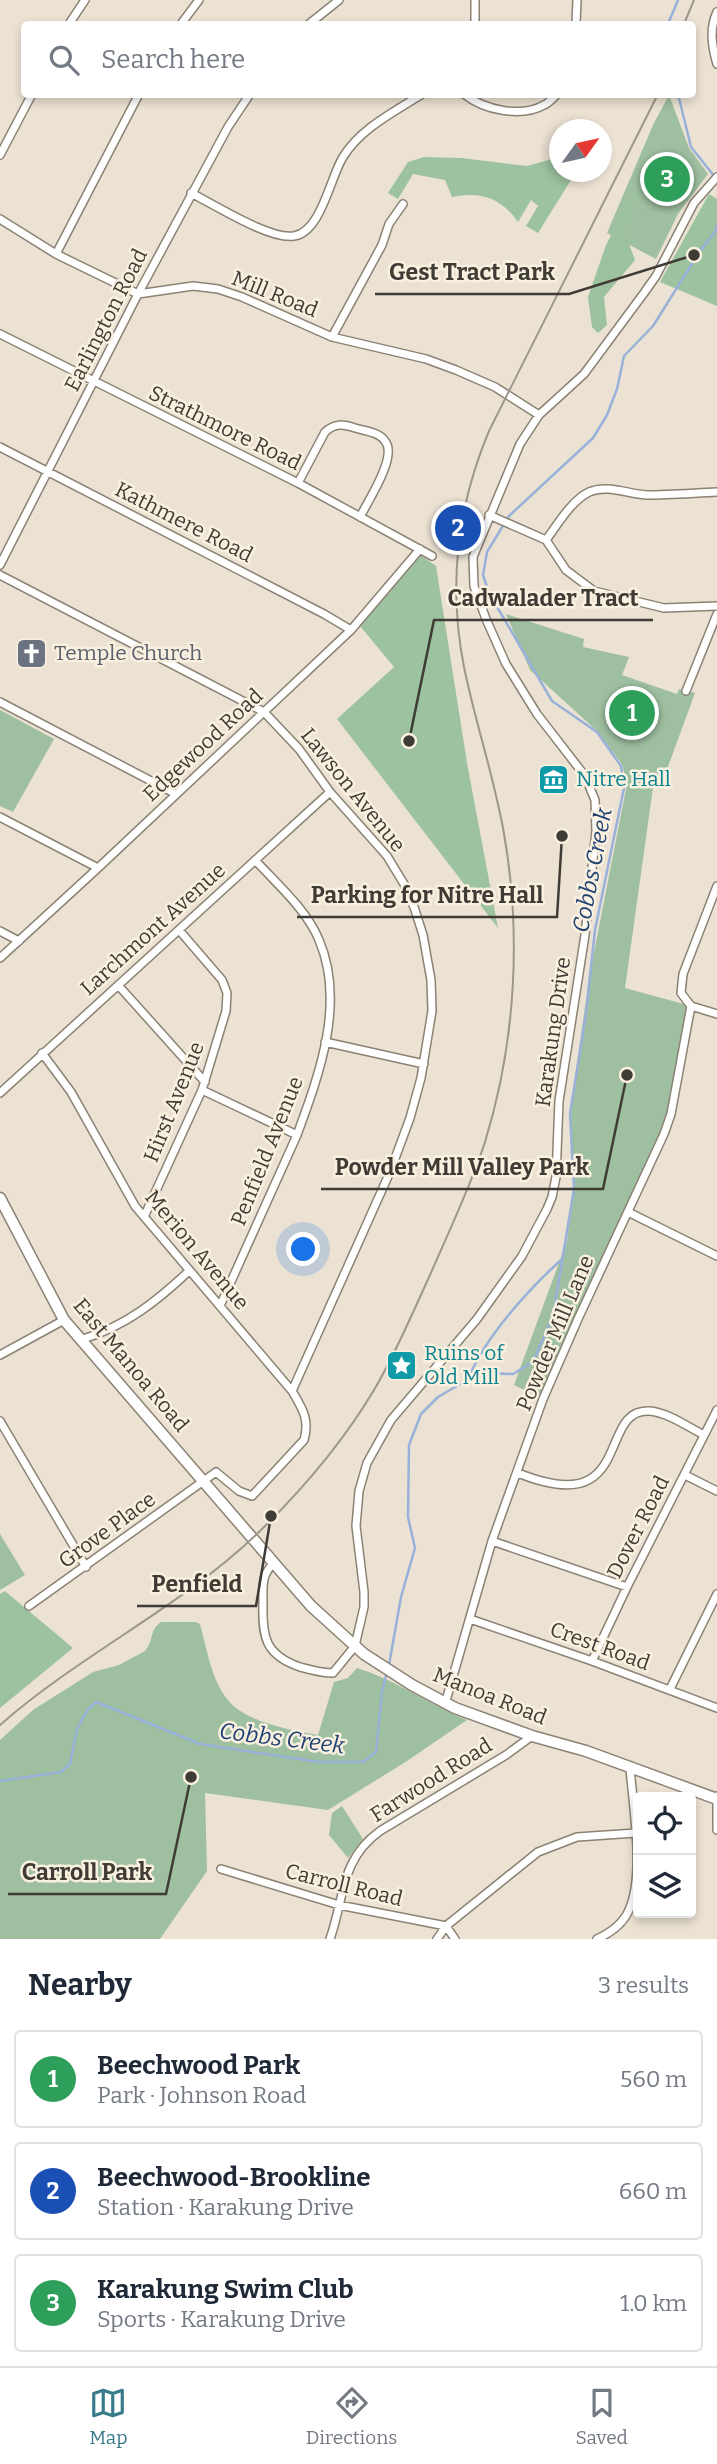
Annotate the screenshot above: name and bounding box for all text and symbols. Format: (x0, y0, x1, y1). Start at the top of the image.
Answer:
search box (21, 21, 696, 98)
icon: search (45, 41, 83, 79)
text: Search here (101, 44, 245, 75)
north arrow (549, 119, 612, 182)
pin: 3 (644, 153, 690, 205)
street label: Earlington Road (59, 244, 153, 396)
callout: Gest Tract Park (375, 250, 569, 294)
text: Gest Tract Park (389, 258, 555, 286)
street label: Mill Road (228, 265, 322, 323)
street label: Strathmore Road (144, 380, 306, 476)
street label: Kathmere Road (111, 476, 257, 568)
pin: 2 (435, 502, 481, 554)
callout: Cadwalader Tract (434, 576, 653, 620)
text: Cadwalader Tract (447, 584, 639, 612)
church icon: Temple Church (14, 636, 48, 670)
place label: Temple Church (54, 640, 202, 666)
street label: Edgewood Road (138, 683, 268, 807)
pin: 1 (609, 687, 655, 739)
street label: Lawson Avenue (295, 723, 411, 857)
museum icon: Nitre Hall (536, 762, 570, 796)
place label: Nitre Hall (576, 766, 671, 792)
water label: Cobbs Creek (566, 805, 618, 935)
street label: Larchmont Avenue (75, 857, 231, 1001)
callout: Parking for Nitre Hall (297, 873, 557, 917)
text: Parking for Nitre Hall (311, 881, 543, 909)
street label: Karakung Drive (530, 955, 576, 1109)
street label: Hirst Avenue (138, 1038, 210, 1166)
street label: Penfield Avenue (225, 1073, 309, 1229)
callout: Powder Mill Valley Park (321, 1145, 603, 1189)
text: Powder Mill Valley Park (335, 1153, 590, 1181)
street label: Merion Avenue (139, 1185, 255, 1315)
your location (286, 1232, 320, 1266)
street label: Powder Mill Lane (510, 1251, 600, 1415)
street label: East Manoa Road (68, 1293, 194, 1437)
place label: Ruins of Old Mill (424, 1340, 505, 1390)
place icon: Ruins of Old Mill (384, 1348, 418, 1382)
street label: Dover Road (601, 1471, 675, 1583)
street label: Grove Place (53, 1486, 161, 1574)
callout: Penfield (137, 1562, 256, 1606)
text: Penfield (152, 1570, 243, 1598)
street label: Crest Road (546, 1616, 654, 1676)
street label: Manoa Road (429, 1661, 551, 1731)
water label: Cobbs Creek (218, 1716, 347, 1760)
street label: Farwood Road (365, 1732, 497, 1828)
map controls (633, 1792, 696, 1918)
button: locate (633, 1792, 696, 1855)
callout: Carroll Park (8, 1850, 166, 1894)
button: layers (633, 1855, 696, 1918)
text: Carroll Park (22, 1858, 152, 1886)
street label: Carroll Road (283, 1858, 405, 1912)
text: Nearby (28, 1967, 132, 2003)
text: 3 results (598, 1971, 689, 1999)
text: Beechwood Park (97, 2050, 300, 2081)
text: 1 (48, 2065, 58, 2093)
text: 560 m (620, 2065, 687, 2093)
text: Park · Johnson Road (97, 2081, 306, 2109)
text: Beechwood-Brookline (97, 2162, 371, 2193)
text: 2 (47, 2177, 59, 2205)
text: 660 m (619, 2177, 687, 2205)
text: Station · Karakung Drive (97, 2193, 354, 2221)
text: Karakung Swim Club (97, 2274, 354, 2305)
text: 3 (46, 2289, 60, 2317)
text: 1.0 km (620, 2289, 687, 2317)
text: Sports · Karakung Drive (97, 2305, 346, 2333)
tab: Map (89, 2384, 128, 2449)
tab: Directions (306, 2384, 397, 2449)
tab: Saved (576, 2384, 628, 2449)

